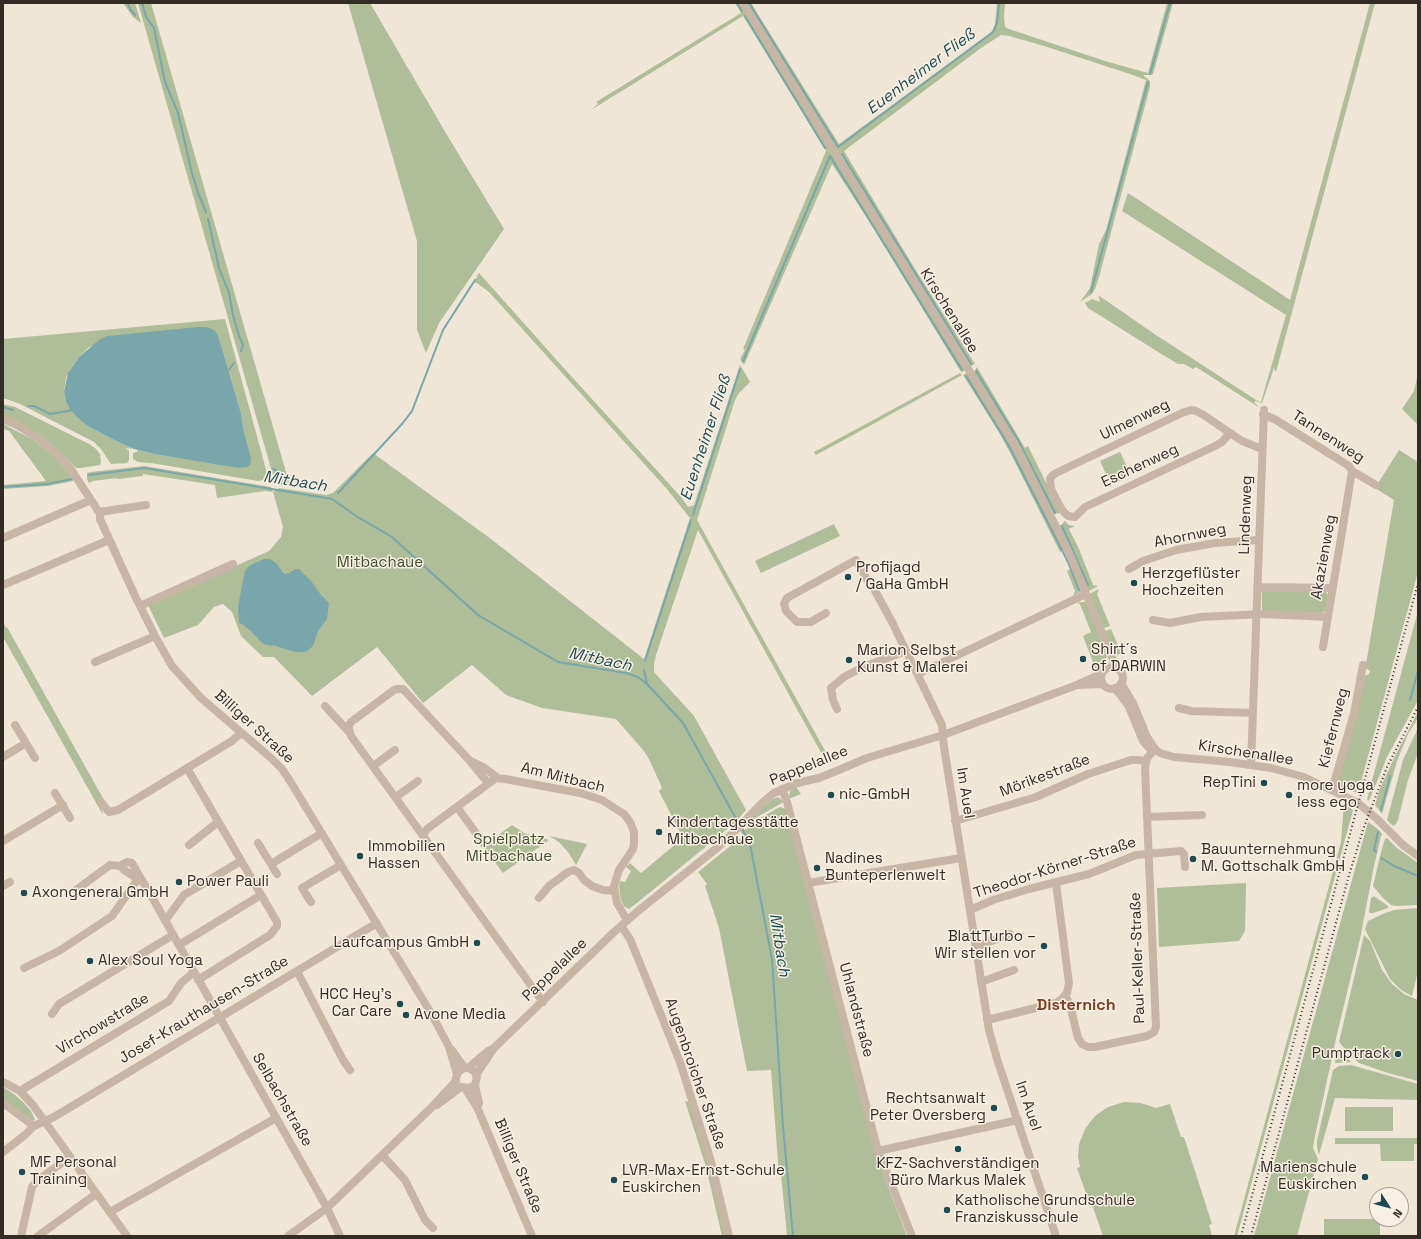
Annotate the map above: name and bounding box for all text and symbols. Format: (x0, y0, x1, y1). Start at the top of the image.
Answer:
water label: Euenheimer Fließ (863, 25, 979, 119)
street label: Kirschenallee (916, 265, 982, 357)
water label: Euenheimer Fließ (677, 373, 735, 503)
street label: Ulmenweg (1097, 395, 1173, 445)
street label: Tannenweg (1288, 407, 1368, 467)
street label: Eschenweg (1099, 440, 1181, 492)
water label: Mitbach (262, 468, 328, 496)
street label: Lindenweg (1236, 475, 1256, 555)
street label: Akazienweg (1308, 513, 1340, 601)
street label: Ahornweg (1152, 520, 1228, 552)
park label: Mitbachaue (337, 554, 423, 572)
place label: Profijagd / GaHa GmbH (856, 559, 949, 594)
place label: Herzgeflüster Hochzeiten (1142, 565, 1240, 600)
marker: Profijagd / GaHa GmbH (843, 572, 853, 582)
marker: Herzgeflüster Hochzeiten (1129, 578, 1139, 588)
place label: Shirt´s of DARWIN (1091, 641, 1166, 676)
place label: Marion Selbst Kunst & Malerei (857, 642, 968, 677)
water label: Mitbach (567, 644, 633, 676)
marker: Shirt´s of DARWIN (1078, 654, 1088, 664)
marker: Marion Selbst Kunst & Malerei (844, 655, 854, 665)
street label: Kiefernweg (1315, 686, 1353, 770)
street label: Billiger Straße (210, 687, 298, 767)
street label: Kirschenallee (1197, 737, 1295, 769)
street label: Pappelallee (767, 742, 851, 790)
street label: Mörikestraße (997, 751, 1093, 801)
street label: Am Mitbach (519, 759, 607, 797)
street label: Im Auel (952, 766, 978, 820)
place label: RepTini (1203, 774, 1256, 792)
place label: more yoga less ego (1297, 777, 1374, 812)
marker: RepTini (1259, 778, 1269, 788)
place label: nic-GmbH (839, 786, 910, 804)
marker: nic-GmbH (826, 790, 836, 800)
marker: more yoga less ego (1284, 790, 1294, 800)
place label: Kindertagesstätte Mitbachaue (667, 814, 799, 849)
marker: Kindertagesstätte Mitbachaue (654, 827, 664, 837)
park label: Spielplatz Mitbachaue (466, 831, 552, 866)
street label: Theodor-Körner-Straße (972, 833, 1138, 903)
place label: Immobilien Hassen (368, 838, 445, 873)
place label: Bauunternehmung M. Gottschalk GmbH (1201, 841, 1345, 876)
place label: Nadines Bunteperlenwelt (825, 850, 946, 885)
marker: Immobilien Hassen (355, 851, 365, 861)
marker: Bauunternehmung M. Gottschalk GmbH (1188, 854, 1198, 864)
marker: Nadines Bunteperlenwelt (812, 863, 822, 873)
place label: Power Pauli (187, 873, 269, 891)
marker: Power Pauli (174, 877, 184, 887)
place label: Axongeneral GmbH (32, 884, 169, 902)
marker: Axongeneral GmbH (19, 888, 29, 898)
street label: Paul-Keller-Straße (1127, 892, 1149, 1024)
water label: Mitbach (765, 912, 793, 978)
place label: BlattTurbo – Wir stellen vor (934, 928, 1036, 963)
place label: Laufcampus GmbH (334, 934, 469, 952)
street label: Pappelallee (519, 935, 591, 1005)
marker: Laufcampus GmbH (472, 938, 482, 948)
marker: BlattTurbo – Wir stellen vor (1039, 941, 1049, 951)
place label: Alex Soul Yoga (98, 952, 203, 970)
street label: Josef-Krauthausen-Straße (116, 952, 292, 1068)
marker: Alex Soul Yoga (85, 956, 95, 966)
street label: Uhlandstraße (835, 961, 877, 1059)
place label: HCC Hey’s Car Care (320, 986, 392, 1021)
street label: Virchowstraße (54, 989, 152, 1059)
street label: Augenbroicher Straße (661, 996, 729, 1152)
district label: Disternich (1036, 996, 1116, 1016)
marker: HCC Hey’s Car Care (395, 999, 405, 1009)
place label: Avone Media (414, 1006, 506, 1024)
marker: Avone Media (401, 1010, 411, 1020)
place label: Pumptrack (1312, 1045, 1390, 1063)
marker: Pumptrack (1393, 1049, 1403, 1059)
street label: Selbachstraße (248, 1050, 316, 1150)
street label: Im Auel (1011, 1079, 1045, 1133)
place label: Rechtsanwalt Peter Oversberg (870, 1090, 986, 1125)
marker: Rechtsanwalt Peter Oversberg (989, 1103, 999, 1113)
street label: Billiger Straße (490, 1116, 546, 1216)
marker: KFZ-Sachverständigen Büro Markus Malek (953, 1144, 963, 1154)
place label: MF Personal Training (30, 1154, 117, 1189)
place label: KFZ-Sachverständigen Büro Markus Malek (876, 1155, 1040, 1190)
place label: Marienschule Euskirchen (1260, 1159, 1357, 1194)
place label: LVR-Max-Ernst-Schule Euskirchen (622, 1162, 785, 1197)
marker: MF Personal Training (17, 1167, 27, 1177)
marker: Marienschule Euskirchen (1360, 1172, 1370, 1182)
marker: LVR-Max-Ernst-Schule Euskirchen (609, 1175, 619, 1185)
north arrow (1369, 1187, 1409, 1227)
place label: Katholische Grundschule Franziskusschule (955, 1192, 1135, 1227)
marker: Katholische Grundschule Franziskusschule (942, 1205, 952, 1215)
text: N (1390, 1206, 1406, 1221)

